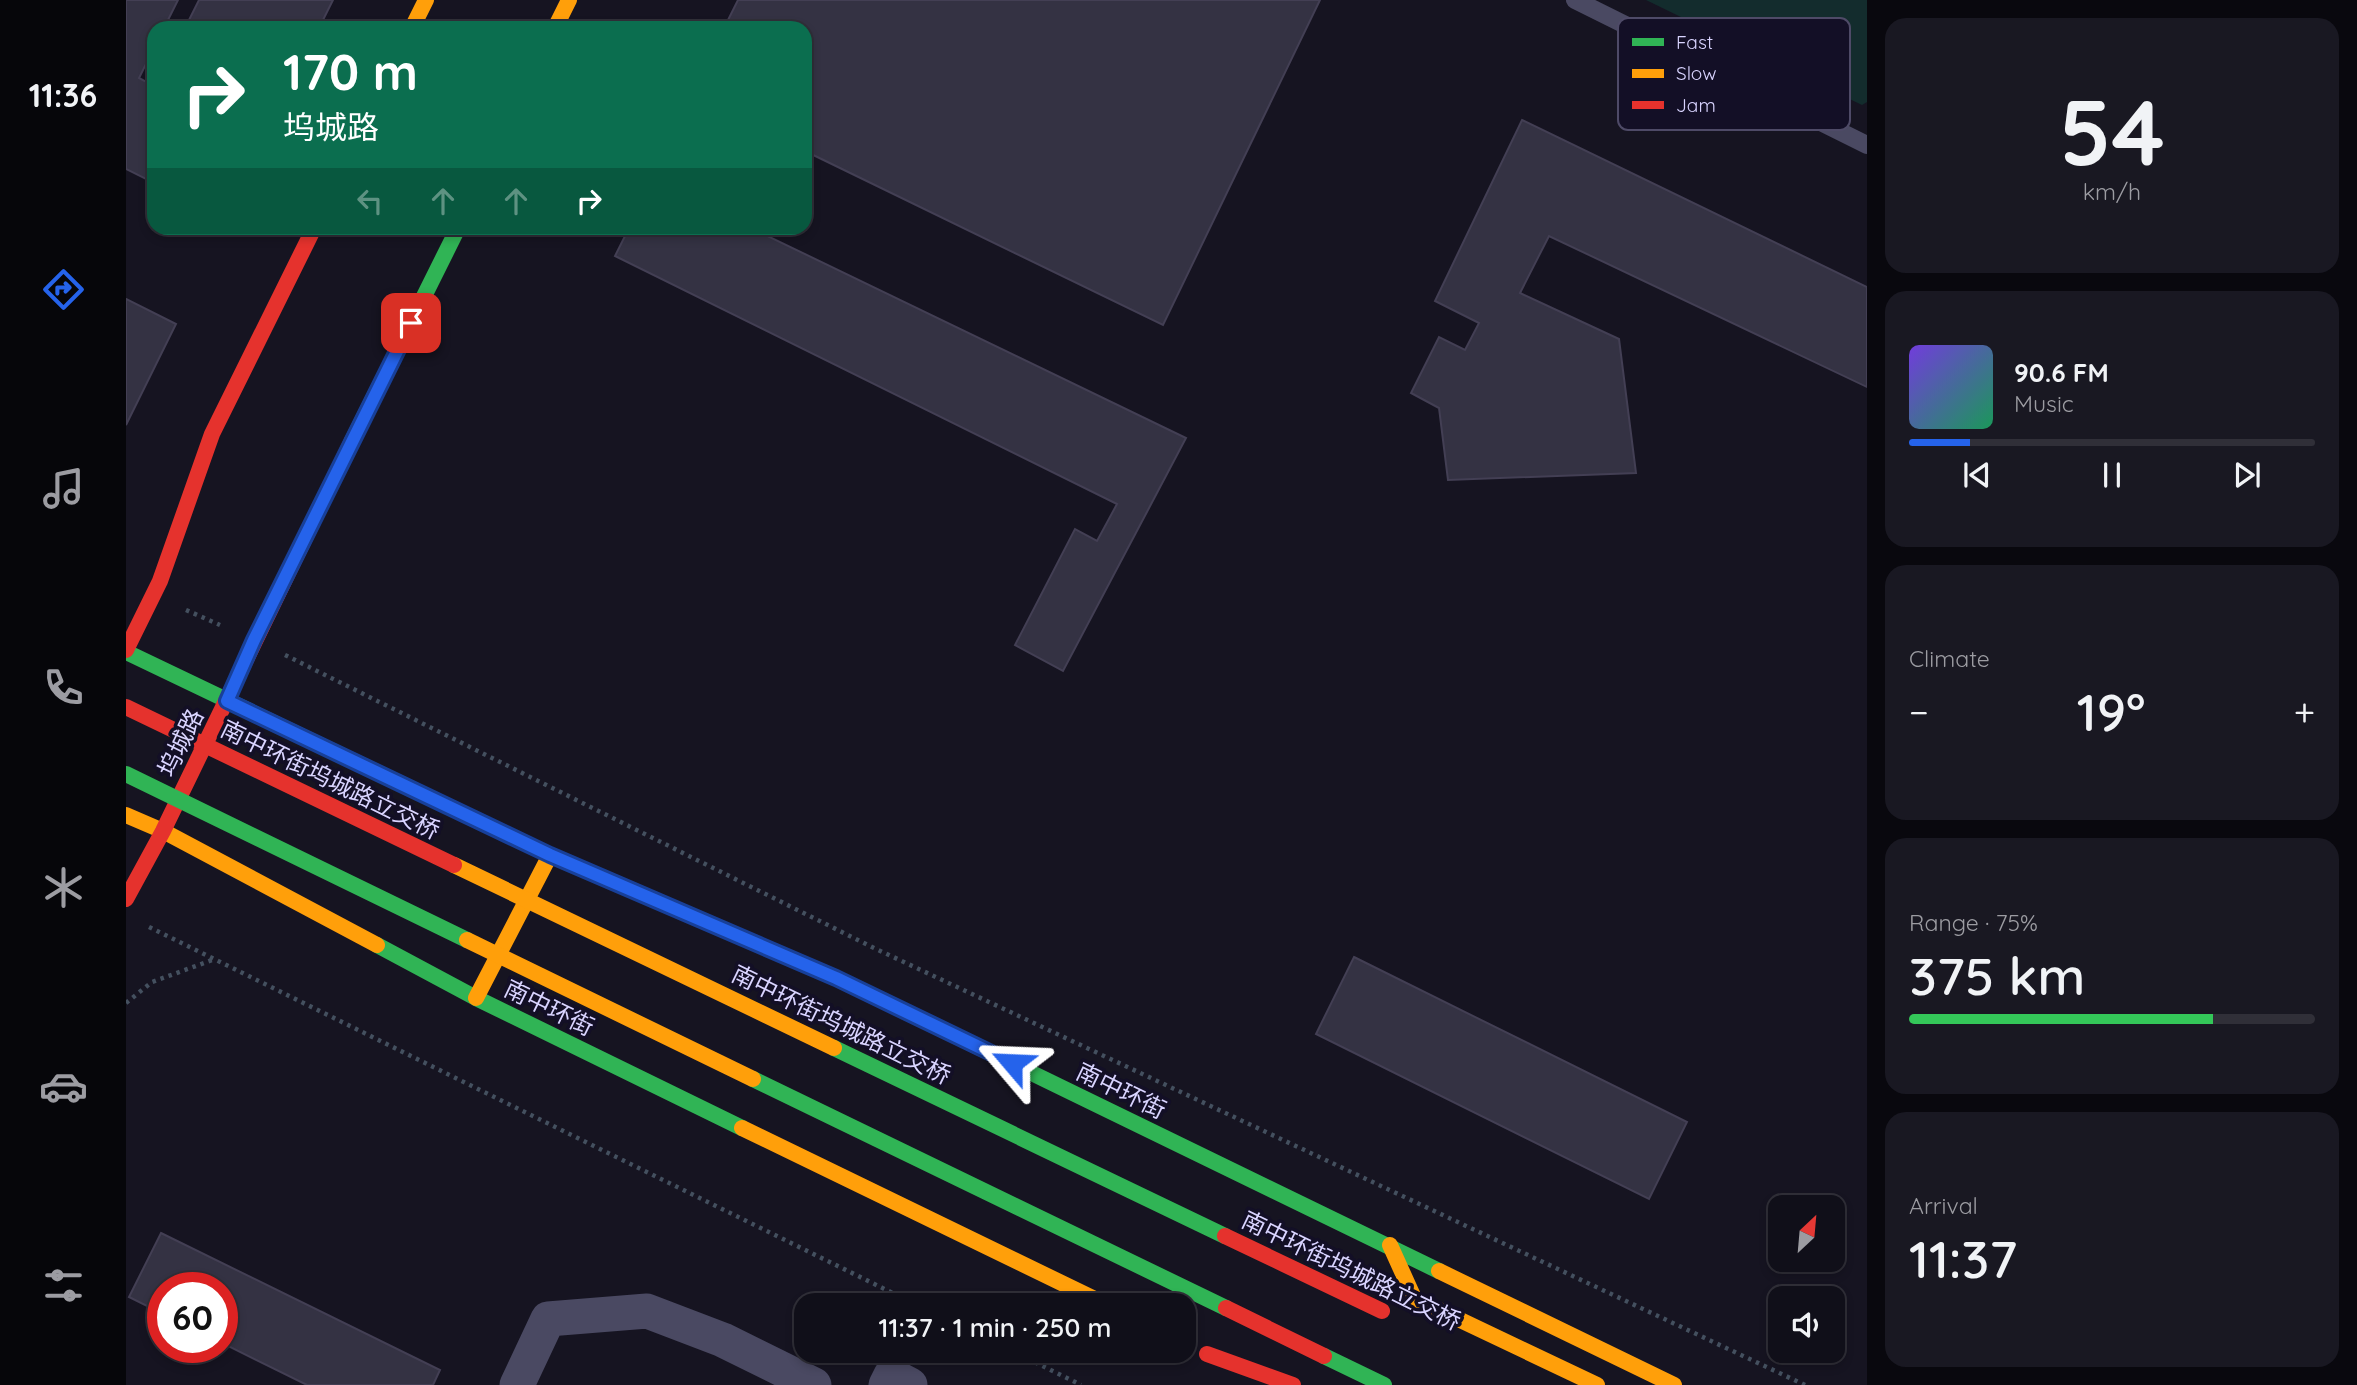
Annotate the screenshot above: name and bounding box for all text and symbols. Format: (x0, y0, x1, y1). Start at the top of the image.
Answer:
legend (1618, 18, 1850, 130)
text: Fast (1676, 30, 1713, 54)
text: 170 m (283, 41, 418, 102)
icon: right (168, 49, 259, 140)
text: Slow (1676, 61, 1717, 85)
text: 54 (2059, 74, 2165, 188)
text: 11:36 (29, 75, 97, 115)
text: Jam (1676, 93, 1716, 117)
text: 坞城路 (283, 107, 379, 147)
text: km/h (2083, 177, 2141, 206)
icon: left (351, 182, 389, 220)
icon: ahead (424, 182, 462, 220)
icon: ahead (497, 182, 535, 220)
icon: right (570, 182, 608, 220)
icon: directions (39, 265, 88, 314)
pin (381, 293, 441, 353)
icon: arrive (392, 304, 430, 342)
text: 90.6 FM (2014, 356, 2109, 389)
text: Music (2014, 389, 2074, 418)
icon: previous (1958, 456, 1996, 494)
icon: pause (2093, 456, 2131, 494)
icon: next (2228, 456, 2266, 494)
icon: music (39, 464, 88, 513)
text: Climate (1909, 644, 1990, 673)
icon: phone (39, 663, 88, 712)
text: 19° (2077, 679, 2146, 744)
text: − (1909, 688, 1929, 736)
text: + (2294, 688, 2315, 736)
street label: 坞城路 (151, 704, 209, 781)
street label: 南中环街坞城路立交桥 (216, 713, 445, 845)
icon: climate (39, 863, 88, 912)
text: Range · 75% (1909, 908, 2038, 937)
text: 375 km (1909, 943, 2085, 1008)
street label: 南中环街坞城路立交桥 (727, 958, 956, 1090)
street label: 南中环街 (500, 973, 599, 1042)
position arrow (975, 1026, 1049, 1100)
street label: 南中环街 (1072, 1056, 1171, 1125)
icon: car (39, 1062, 88, 1111)
text: Arrival (1909, 1191, 1978, 1220)
north arrow (1768, 1195, 1844, 1272)
map controls (1768, 1195, 1845, 1363)
street label: 南中环街坞城路立交桥 (1237, 1204, 1466, 1336)
text: 11:37 (1909, 1226, 2017, 1291)
icon: filters (39, 1261, 88, 1310)
speed limit sign: 60 (147, 1272, 238, 1363)
button: sound (1768, 1286, 1845, 1363)
text: 11:37 · 1 min · 250 m (879, 1311, 1111, 1344)

